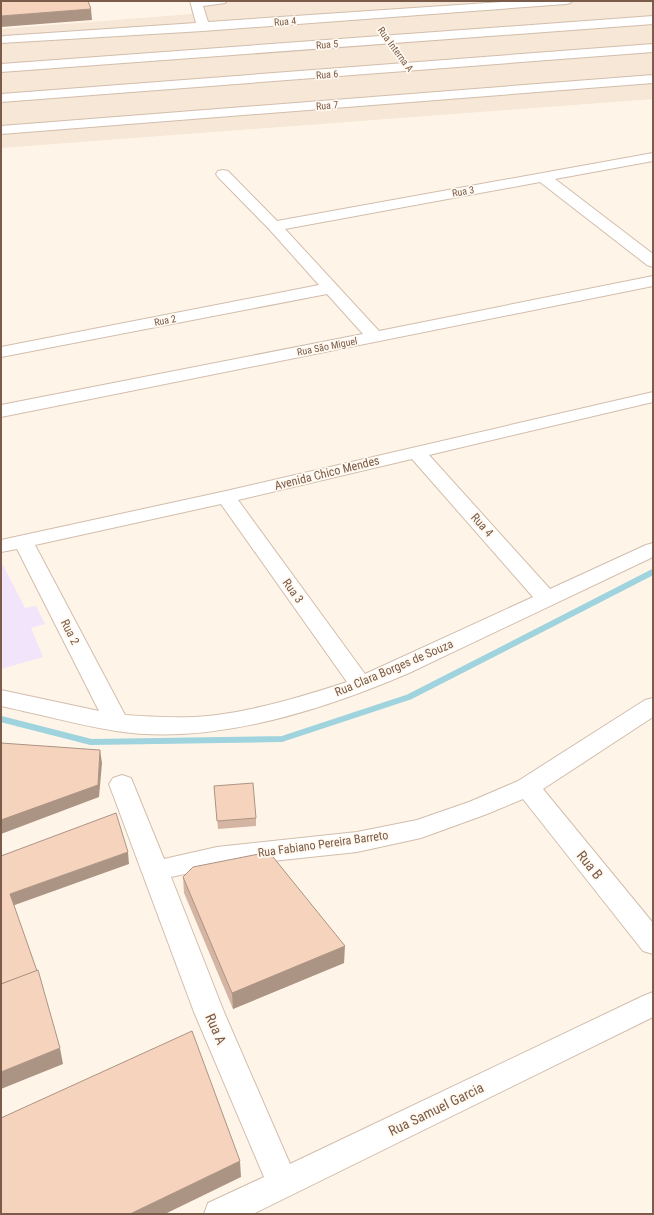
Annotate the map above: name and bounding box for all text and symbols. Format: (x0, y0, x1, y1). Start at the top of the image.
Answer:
street label: Rua 4 (274, 15, 297, 28)
street label: Rua Interna A (376, 25, 416, 74)
street label: Rua 5 (316, 38, 339, 51)
street label: Rua 6 (316, 68, 339, 81)
street label: Rua 7 (316, 99, 339, 112)
street label: Rua 3 (451, 184, 475, 199)
street label: Rua 2 (153, 313, 177, 328)
street label: Rua São Miguel (296, 335, 358, 358)
street label: Avenida Chico Mendes (273, 453, 381, 493)
street label: Rua 4 (468, 510, 496, 540)
street label: Rua 3 (280, 576, 307, 606)
street label: Rua 2 (58, 617, 82, 647)
street label: Rua Clara Borges de Souza (333, 637, 456, 699)
street label: Rua Fabiano Pereira Barreto (257, 828, 389, 860)
street label: Rua B (574, 848, 606, 882)
street label: Rua A (202, 1011, 230, 1047)
street label: Rua Samuel Garcia (386, 1079, 486, 1139)

